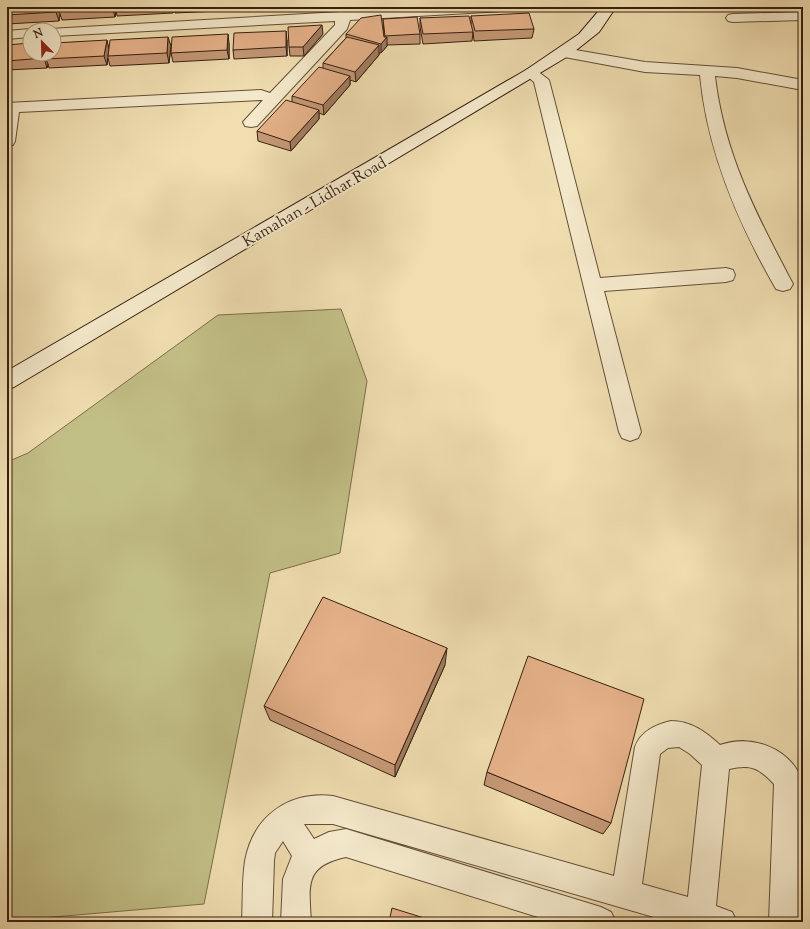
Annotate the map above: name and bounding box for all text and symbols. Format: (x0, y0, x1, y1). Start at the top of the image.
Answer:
north arrow (22, 22, 62, 62)
text: N (30, 25, 46, 43)
street label: Kamahan - Lidhar Road (239, 152, 392, 254)

